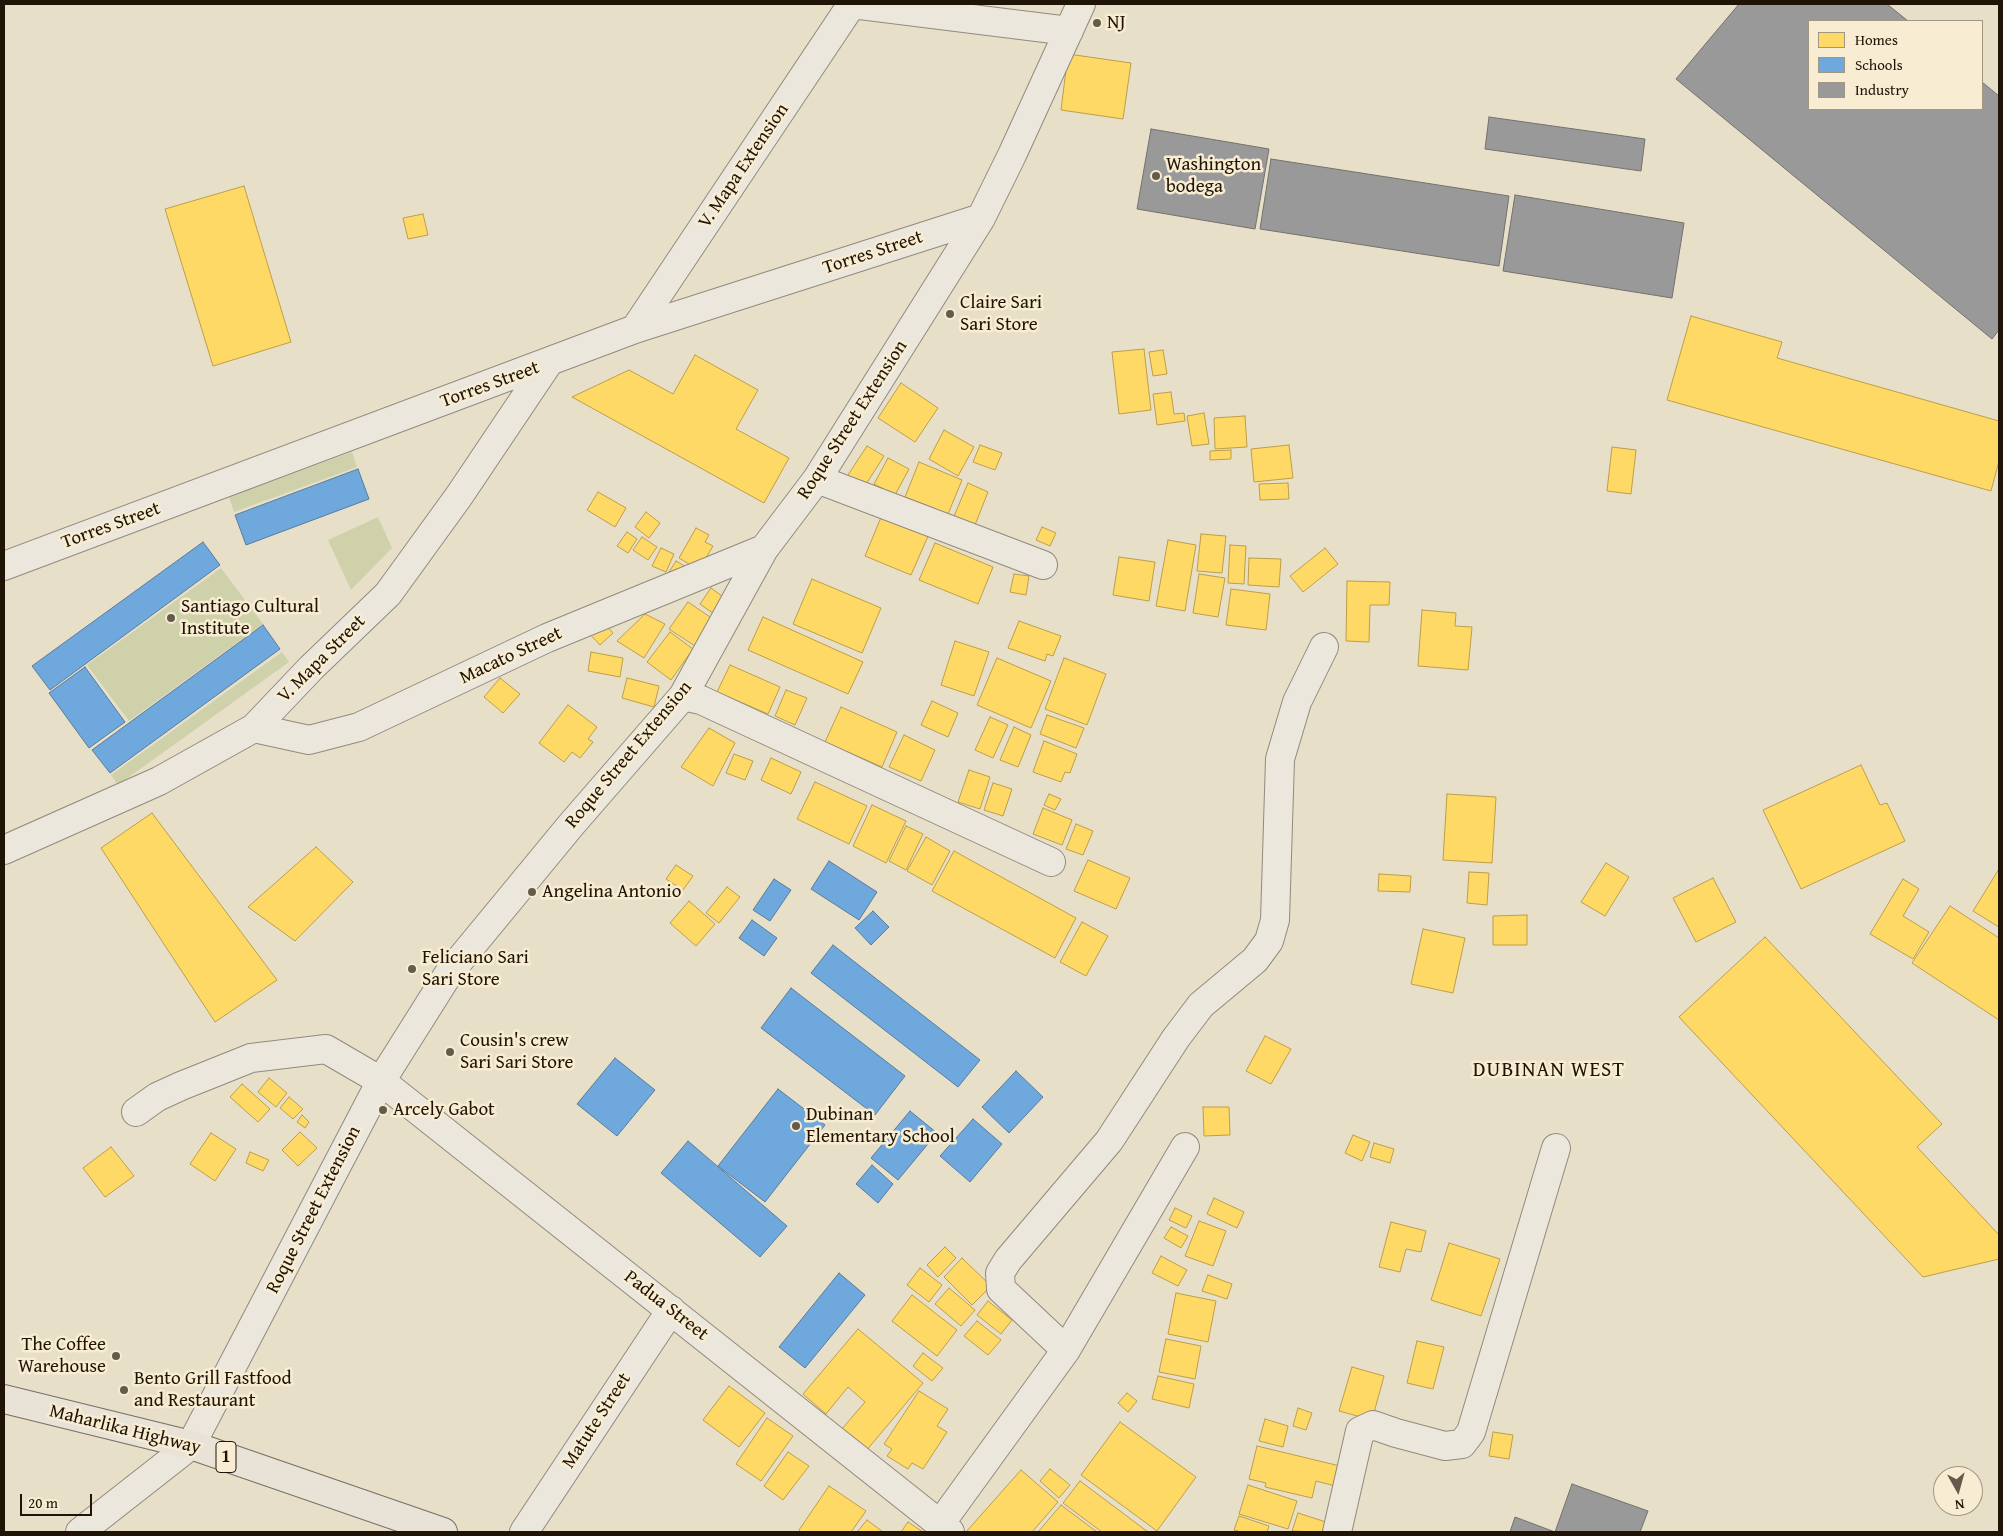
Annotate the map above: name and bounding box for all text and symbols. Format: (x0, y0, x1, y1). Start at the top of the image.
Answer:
place label: NJ (1107, 12, 1125, 34)
marker: NJ (1091, 17, 1103, 29)
legend (1808, 20, 1983, 110)
text: Homes (1855, 29, 1898, 50)
text: Schools (1855, 54, 1903, 75)
text: Industry (1855, 79, 1909, 100)
street label: V. Mapa Extension (694, 99, 794, 233)
place label: Washington bodega (1166, 154, 1261, 198)
marker: Washington bodega (1150, 170, 1162, 182)
street label: Torres Street (820, 226, 926, 280)
place label: Claire Sari Sari Store (960, 292, 1042, 336)
marker: Claire Sari Sari Store (944, 308, 956, 320)
street label: Roque Street Extension (793, 336, 913, 504)
street label: Torres Street (437, 357, 543, 413)
street label: Torres Street (58, 498, 164, 554)
place label: Santiago Cultural Institute (181, 596, 319, 640)
street label: V. Mapa Street (273, 610, 371, 708)
marker: Santiago Cultural Institute (165, 612, 177, 624)
street label: Macato Street (456, 622, 566, 690)
street label: Roque Street Extension (561, 677, 697, 833)
place label: Angelina Antonio (542, 881, 681, 903)
marker: Angelina Antonio (526, 886, 538, 898)
place label: Feliciano Sari Sari Store (422, 947, 529, 991)
marker: Feliciano Sari Sari Store (406, 963, 418, 975)
place label: Cousin's crew Sari Sari Store (460, 1030, 573, 1074)
marker: Cousin's crew Sari Sari Store (444, 1046, 456, 1058)
district label: DUBINAN WEST (1471, 1058, 1627, 1084)
place label: Arcely Gabot (393, 1099, 495, 1121)
marker: Arcely Gabot (377, 1104, 389, 1116)
place label: Dubinan Elementary School (806, 1104, 955, 1148)
marker: Dubinan Elementary School (790, 1120, 802, 1132)
street label: Roque Street Extension (262, 1122, 366, 1298)
street label: Padua Street (619, 1266, 713, 1346)
place label: The Coffee Warehouse (18, 1334, 106, 1378)
marker: The Coffee Warehouse (110, 1350, 122, 1362)
place label: Bento Grill Fastfood and Restaurant (134, 1368, 292, 1412)
street label: Matute Street (558, 1369, 636, 1473)
marker: Bento Grill Fastfood and Restaurant (118, 1384, 130, 1396)
street label: Maharlika Highway (47, 1400, 203, 1460)
road number: 1 (216, 1441, 236, 1472)
north arrow (1933, 1466, 1983, 1516)
scale bar (22, 1484, 95, 1516)
text: 20 m (28, 1492, 58, 1513)
text: N (1954, 1494, 1966, 1515)

